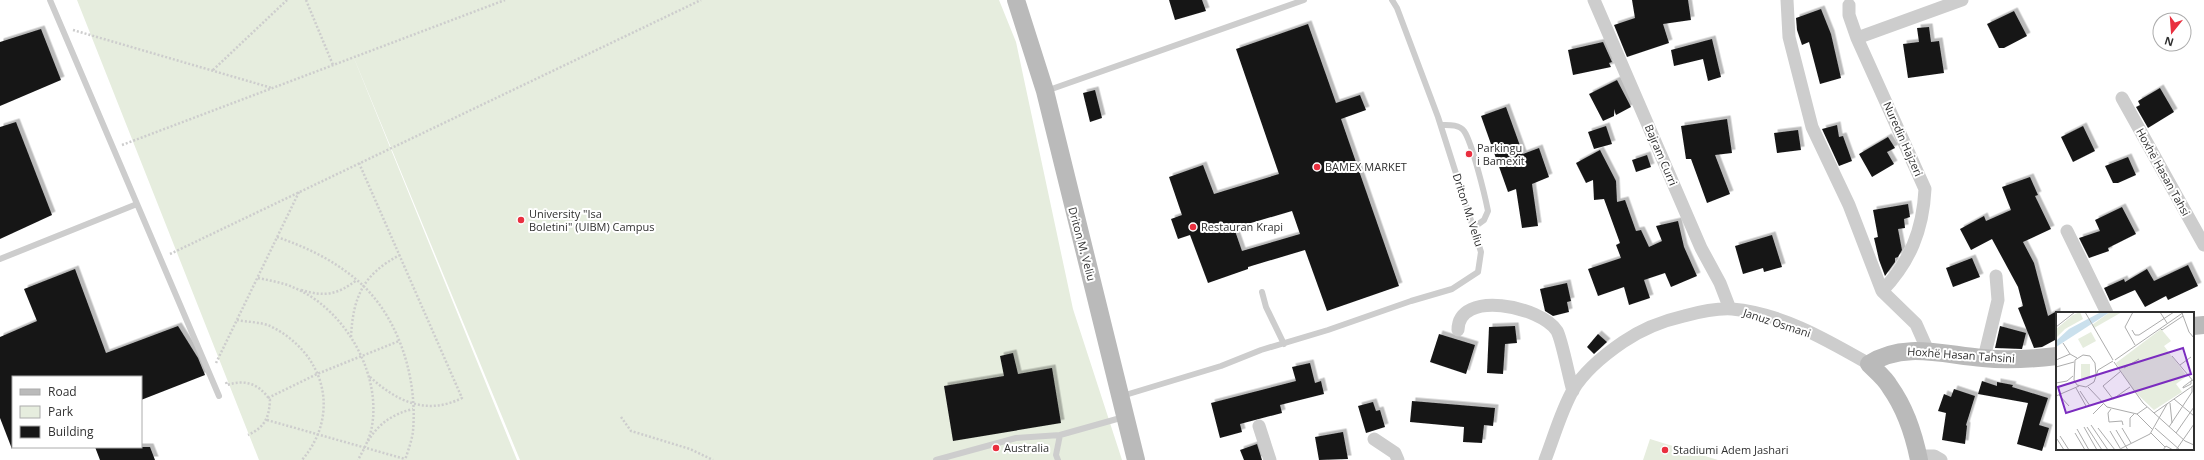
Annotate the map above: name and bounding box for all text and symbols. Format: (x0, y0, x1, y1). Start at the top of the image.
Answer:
north arrow (2152, 12, 2192, 52)
text: N (2162, 34, 2175, 51)
street label: Nuredin Hajzeri (1880, 99, 1927, 179)
street label: Bajram Curri (1642, 122, 1681, 188)
street label: Hoxhë Hasan Tahsi (2133, 125, 2194, 218)
place label: Parkingu i Bamexit (1477, 140, 1525, 168)
marker: Parkingu i Bamexit (1464, 149, 1474, 159)
place label: BAMEX MARKET (1325, 159, 1407, 174)
marker: BAMEX MARKET (1312, 162, 1322, 172)
street label: Driton M. Veliu (1450, 171, 1487, 248)
street label: Driton M. Veliu (1065, 205, 1100, 283)
place label: University "Isa Boletini" (UIBM) Campus (529, 206, 655, 234)
marker: University "Isa Boletini" (UIBM) Campus (516, 215, 526, 225)
place label: Restauran Krapi (1201, 219, 1283, 234)
marker: Restauran Krapi (1188, 222, 1198, 232)
street label: Januz Osmani (1741, 304, 1813, 341)
inset map (2056, 312, 2194, 450)
street label: Hoxhë Hasan Tahsini (1907, 343, 2015, 366)
legend (12, 376, 142, 448)
text: Road (48, 383, 77, 400)
text: Park (48, 403, 74, 420)
text: Building (48, 423, 94, 440)
place label: Australia (1004, 440, 1049, 455)
place label: Stadiumi Adem Jashari (1673, 442, 1788, 457)
marker: Australia (991, 443, 1001, 453)
marker: Stadiumi Adem Jashari (1660, 445, 1670, 455)

